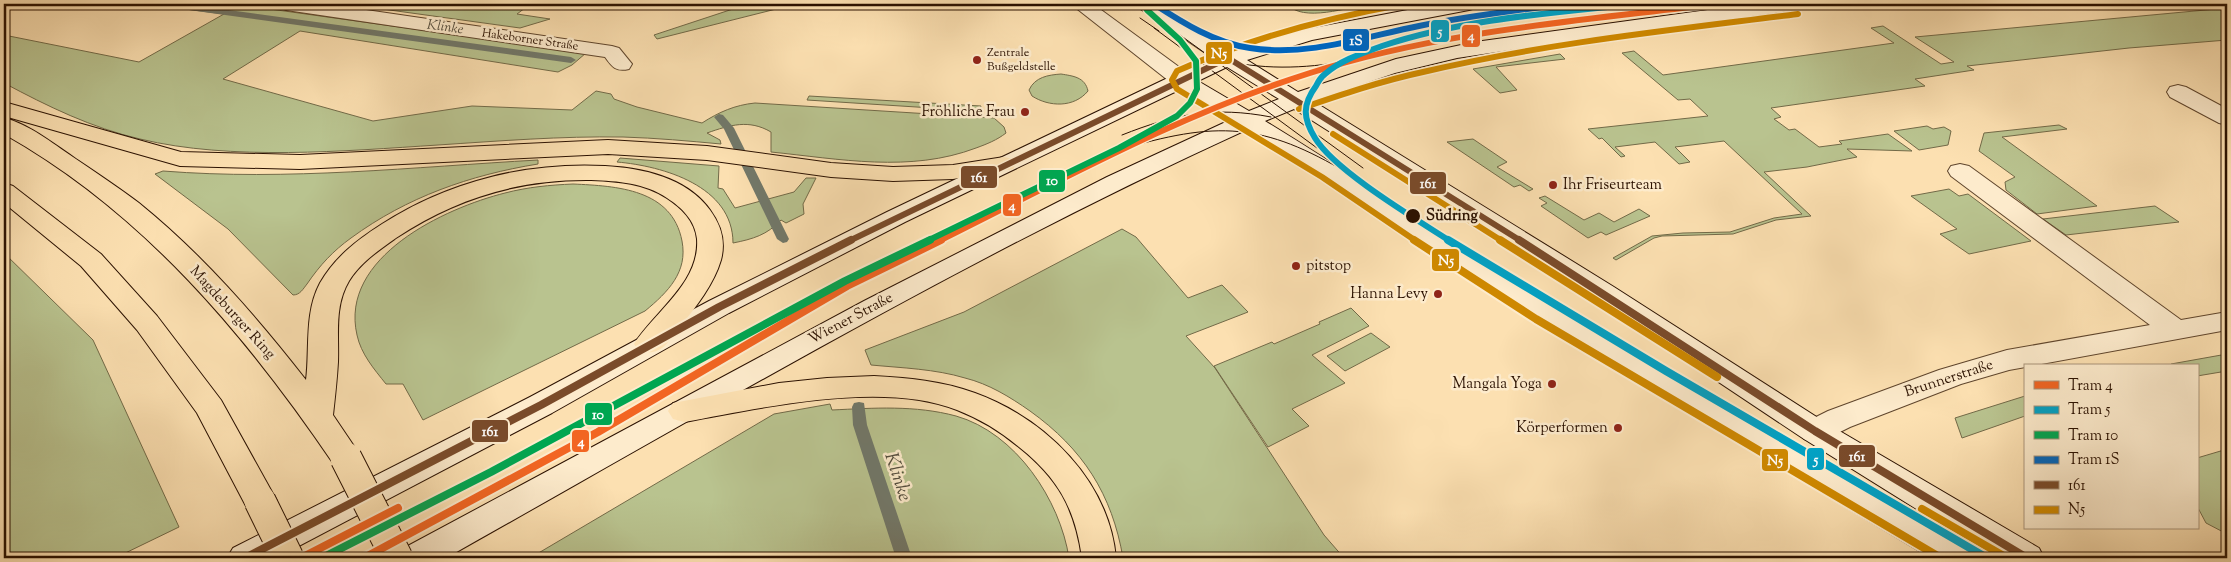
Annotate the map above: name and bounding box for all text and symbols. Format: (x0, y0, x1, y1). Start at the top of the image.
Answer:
water label: Klinke (425, 16, 465, 41)
line badge: 5 (1430, 19, 1450, 43)
text: 5 (1437, 23, 1443, 43)
street label: Hakeborner Straße (481, 24, 580, 56)
line badge: 4 (1461, 24, 1481, 48)
text: 4 (1466, 27, 1475, 47)
line badge: 1S (1342, 28, 1370, 52)
text: 1S (1349, 32, 1363, 52)
line badge: N5 (1205, 41, 1233, 65)
place label: Zentrale Bußgeldstelle (987, 44, 1056, 76)
text: N5 (1211, 45, 1227, 65)
marker: Zentrale Bußgeldstelle (971, 54, 983, 66)
place label: Fröhliche Frau (921, 102, 1015, 123)
marker: Fröhliche Frau (1019, 106, 1031, 118)
line badge: 161 (960, 165, 998, 189)
text: 161 (971, 169, 987, 189)
line badge: 10 (1038, 169, 1066, 193)
line badge: 161 (1409, 171, 1447, 195)
text: 10 (1046, 172, 1059, 192)
text: 161 (1420, 175, 1436, 195)
place label: Ihr Friseurteam (1563, 175, 1663, 196)
marker: Ihr Friseurteam (1547, 179, 1559, 191)
line badge: 4 (1002, 193, 1022, 217)
text: 4 (1007, 197, 1016, 217)
place label: Südring (1426, 206, 1479, 227)
marker: Südring (1404, 207, 1422, 225)
line badge: N5 (1431, 248, 1460, 272)
text: N5 (1438, 252, 1454, 272)
place label: pitstop (1306, 256, 1351, 277)
marker: pitstop (1290, 260, 1302, 272)
street label: Magdeburger Ring (184, 262, 280, 364)
place label: Hanna Levy (1350, 284, 1429, 305)
street label: Wiener Straße (805, 288, 897, 350)
marker: Hanna Levy (1432, 288, 1444, 300)
street label: Brunnerstraße (1902, 355, 1996, 403)
legend (2024, 364, 2198, 530)
place label: Mangala Yoga (1452, 374, 1542, 395)
text: Tram 4 (2068, 376, 2113, 397)
marker: Mangala Yoga (1546, 378, 1558, 390)
text: Tram 5 (2068, 400, 2111, 421)
line badge: 10 (584, 402, 613, 426)
text: 10 (592, 406, 605, 426)
place label: Körperformen (1516, 418, 1608, 439)
line badge: 161 (471, 419, 509, 443)
marker: Körperformen (1612, 422, 1624, 434)
text: 161 (482, 423, 498, 443)
text: Tram 10 (2068, 426, 2118, 447)
line badge: 4 (571, 429, 590, 453)
text: 4 (576, 433, 585, 453)
line badge: 161 (1838, 444, 1876, 468)
line badge: 5 (1806, 447, 1825, 471)
line badge: N5 (1761, 448, 1789, 472)
text: 161 (1849, 448, 1865, 468)
water label: Klinke (876, 449, 918, 505)
text: Tram 1S (2068, 450, 2119, 471)
text: 5 (1813, 451, 1819, 471)
text: N5 (1767, 452, 1783, 472)
text: 161 (2068, 476, 2086, 497)
text: N5 (2068, 500, 2085, 521)

